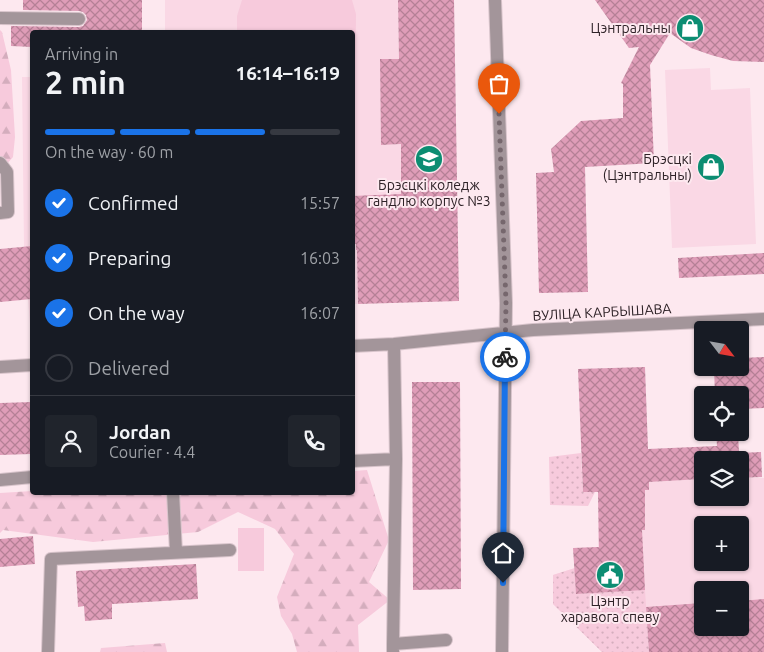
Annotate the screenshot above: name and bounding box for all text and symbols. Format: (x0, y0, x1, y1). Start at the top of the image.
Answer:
shop icon: Цэнтральны (675, 13, 705, 43)
place label: Цэнтральны (591, 20, 671, 36)
text: Arriving in (45, 45, 118, 63)
text: 16:14–16:19 (235, 62, 340, 84)
pin (478, 63, 520, 114)
text: 2 min (45, 64, 126, 100)
icon: bag (485, 70, 513, 98)
text: On the way · 60 m (45, 143, 173, 161)
school or university icon: Брэсцкі коледж гандлю корпус №3 (414, 144, 444, 174)
place label: Брэсцкі (Цэнтральны) (603, 151, 692, 183)
shop icon: Брэсцкі (Цэнтральны) (696, 152, 726, 182)
place label: Брэсцкі коледж гандлю корпус №3 (367, 177, 491, 209)
icon: check (45, 189, 73, 217)
text: Confirmed (88, 192, 179, 214)
text: 15:57 (300, 194, 340, 212)
icon: check (45, 244, 73, 272)
text: Preparing (88, 247, 172, 269)
text: 16:03 (300, 249, 340, 267)
icon: check (45, 299, 73, 327)
street label: ВУЛІЦА КАРБЫШАВА (532, 300, 672, 324)
text: On the way (88, 302, 185, 324)
text: 16:07 (300, 304, 340, 322)
north arrow (694, 321, 749, 376)
map controls (694, 321, 749, 636)
courier (480, 332, 530, 382)
icon: bike (491, 343, 519, 371)
text: Delivered (88, 357, 170, 379)
button: locate (694, 386, 749, 441)
button: person (45, 415, 97, 467)
button: phone (288, 415, 340, 467)
text: Jordan (109, 421, 171, 443)
text: Courier · 4.4 (109, 443, 195, 461)
button: layers (694, 451, 749, 506)
button: + (694, 516, 749, 571)
pin (482, 532, 524, 583)
icon: home (489, 539, 517, 567)
public building icon: Цэнтр харавога спеву (595, 560, 625, 590)
button: − (694, 581, 749, 636)
place label: Цэнтр харавога спеву (561, 593, 659, 625)

